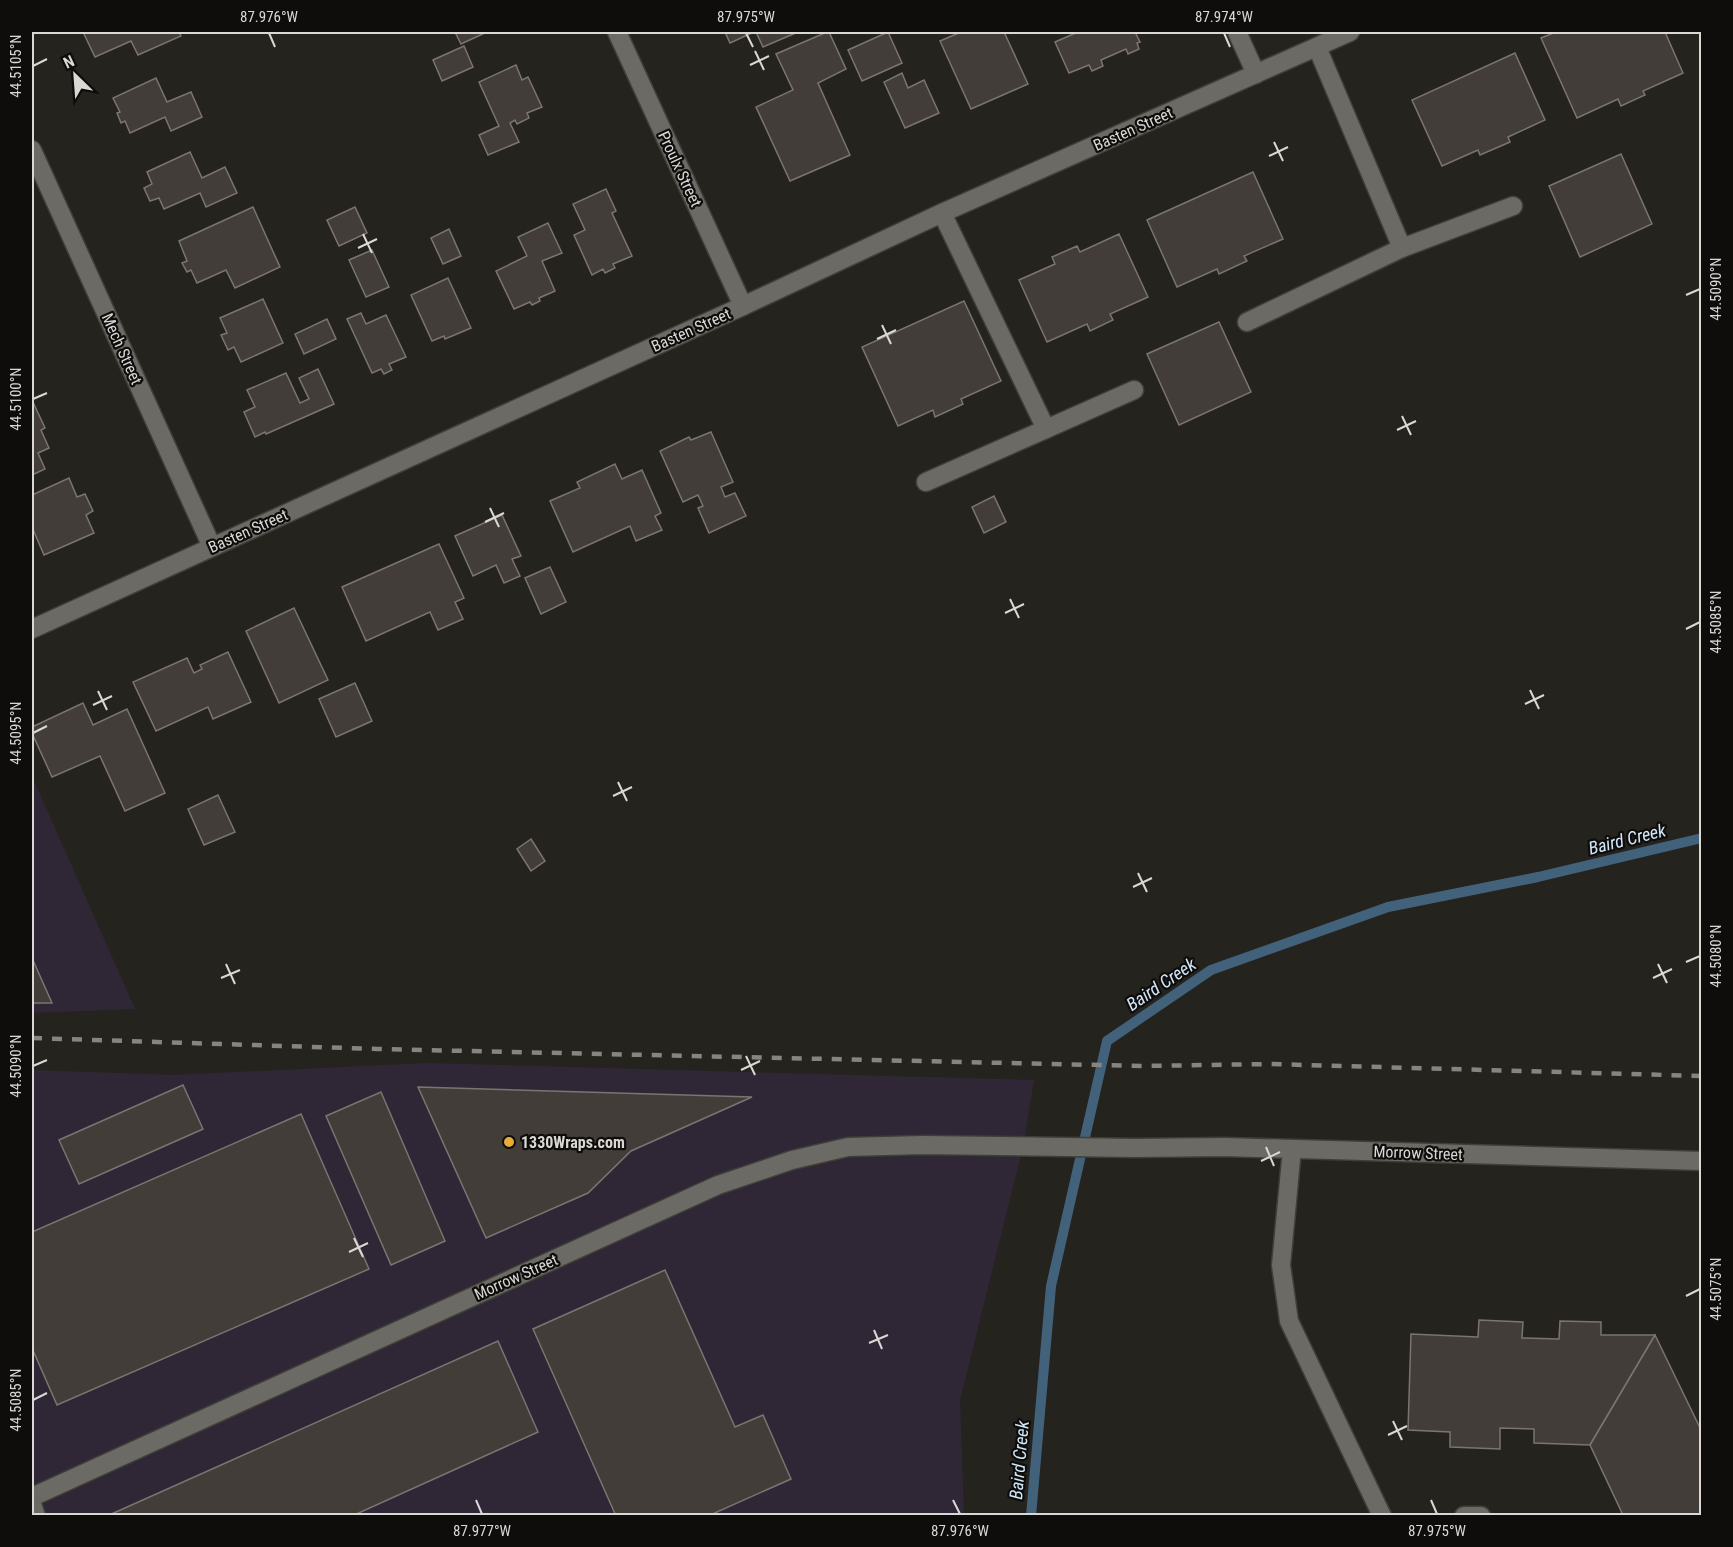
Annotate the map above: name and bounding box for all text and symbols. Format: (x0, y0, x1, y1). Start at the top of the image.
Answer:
text: 87.976°W (240, 8, 299, 26)
text: 87.975°W (717, 8, 776, 26)
text: 87.974°W (1195, 8, 1254, 26)
text: 44.5105°N (7, 34, 25, 98)
north arrow (45, 45, 105, 105)
text: N (60, 51, 77, 73)
street label: Basten Street (1090, 103, 1176, 155)
street label: Proulx Street (654, 128, 706, 210)
text: 44.5090°N (1707, 257, 1725, 321)
street label: Basten Street (648, 304, 734, 356)
street label: Mech Street (98, 310, 146, 388)
text: 44.5100°N (7, 367, 25, 431)
street label: Basten Street (205, 505, 291, 557)
text: 44.5085°N (1707, 590, 1725, 654)
text: 44.5095°N (7, 701, 25, 765)
water label: Baird Creek (1586, 819, 1669, 859)
text: 44.5080°N (1707, 924, 1725, 988)
water label: Baird Creek (1122, 953, 1201, 1015)
text: 44.5090°N (7, 1034, 25, 1098)
place label: 1330Wraps.com (521, 1133, 625, 1152)
marker: 1330Wraps.com (502, 1135, 516, 1149)
street label: Morrow Street (1373, 1142, 1463, 1164)
street label: Morrow Street (471, 1250, 561, 1304)
text: 44.5075°N (1707, 1257, 1725, 1321)
text: 44.5085°N (7, 1368, 25, 1432)
water label: Baird Creek (1005, 1419, 1033, 1500)
text: 87.977°W (453, 1522, 512, 1540)
text: 87.976°W (931, 1522, 990, 1540)
text: 87.975°W (1408, 1522, 1467, 1540)

